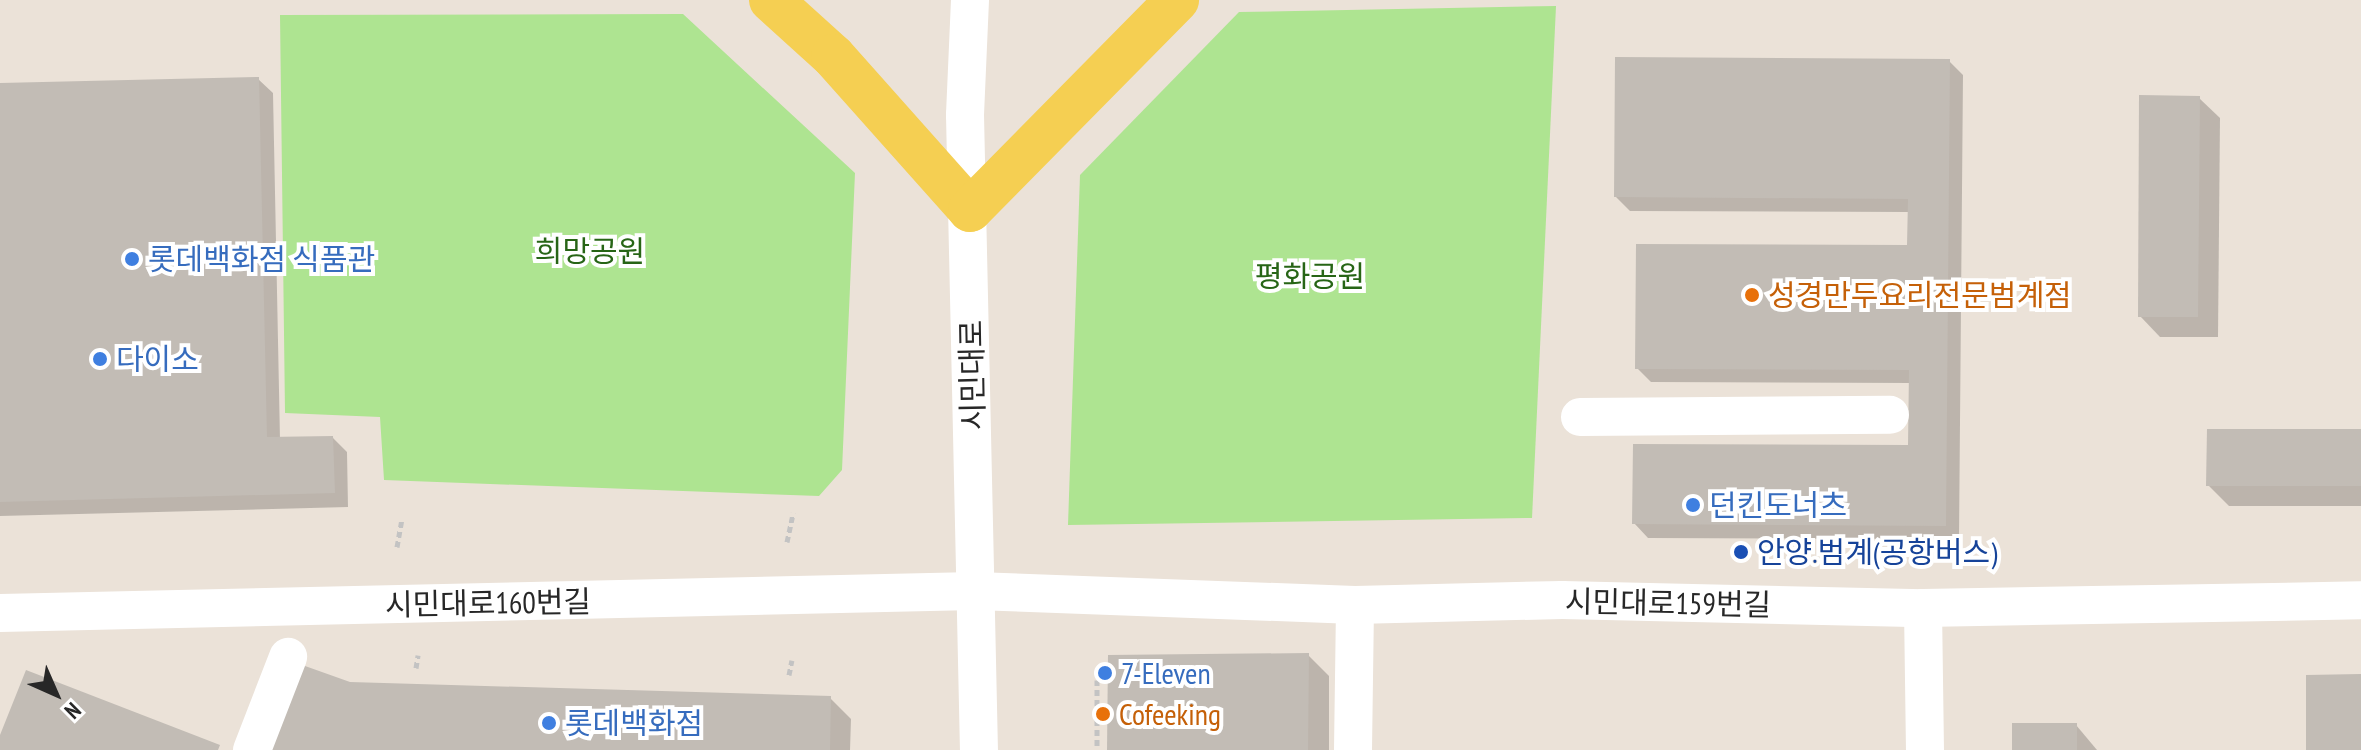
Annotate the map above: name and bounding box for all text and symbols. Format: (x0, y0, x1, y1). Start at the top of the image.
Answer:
park label: 희망공원 (535, 233, 645, 269)
place label: 롯데백화점 식품관 (148, 241, 375, 277)
marker: 롯데백화점 식품관 (123, 250, 141, 268)
park label: 평화공원 (1255, 258, 1365, 294)
place label: 성경만두요리전문범계점 (1768, 277, 2072, 313)
marker: 성경만두요리전문범계점 (1743, 286, 1761, 304)
street label: 시민대로 (953, 319, 991, 431)
place label: 다이소 (116, 341, 199, 377)
marker: 다이소 (91, 350, 109, 368)
place label: 던킨도너츠 (1709, 487, 1847, 523)
marker: 던킨도너츠 (1684, 496, 1702, 514)
place label: 안양.범계(공항버스) (1757, 534, 1997, 570)
marker: 안양.범계(공항버스) (1732, 543, 1750, 561)
street label: 시민대로160번길 (385, 583, 591, 623)
street label: 시민대로159번길 (1565, 583, 1771, 623)
north arrow (16, 654, 96, 734)
place label: 7-Eleven (1121, 655, 1211, 691)
marker: 7-Eleven (1096, 664, 1114, 682)
place label: Cofeeking (1119, 696, 1221, 732)
text: N (59, 697, 87, 725)
place label: 롯데백화점 (565, 705, 703, 741)
marker: Cofeeking (1094, 705, 1112, 723)
marker: 롯데백화점 (540, 714, 558, 732)

